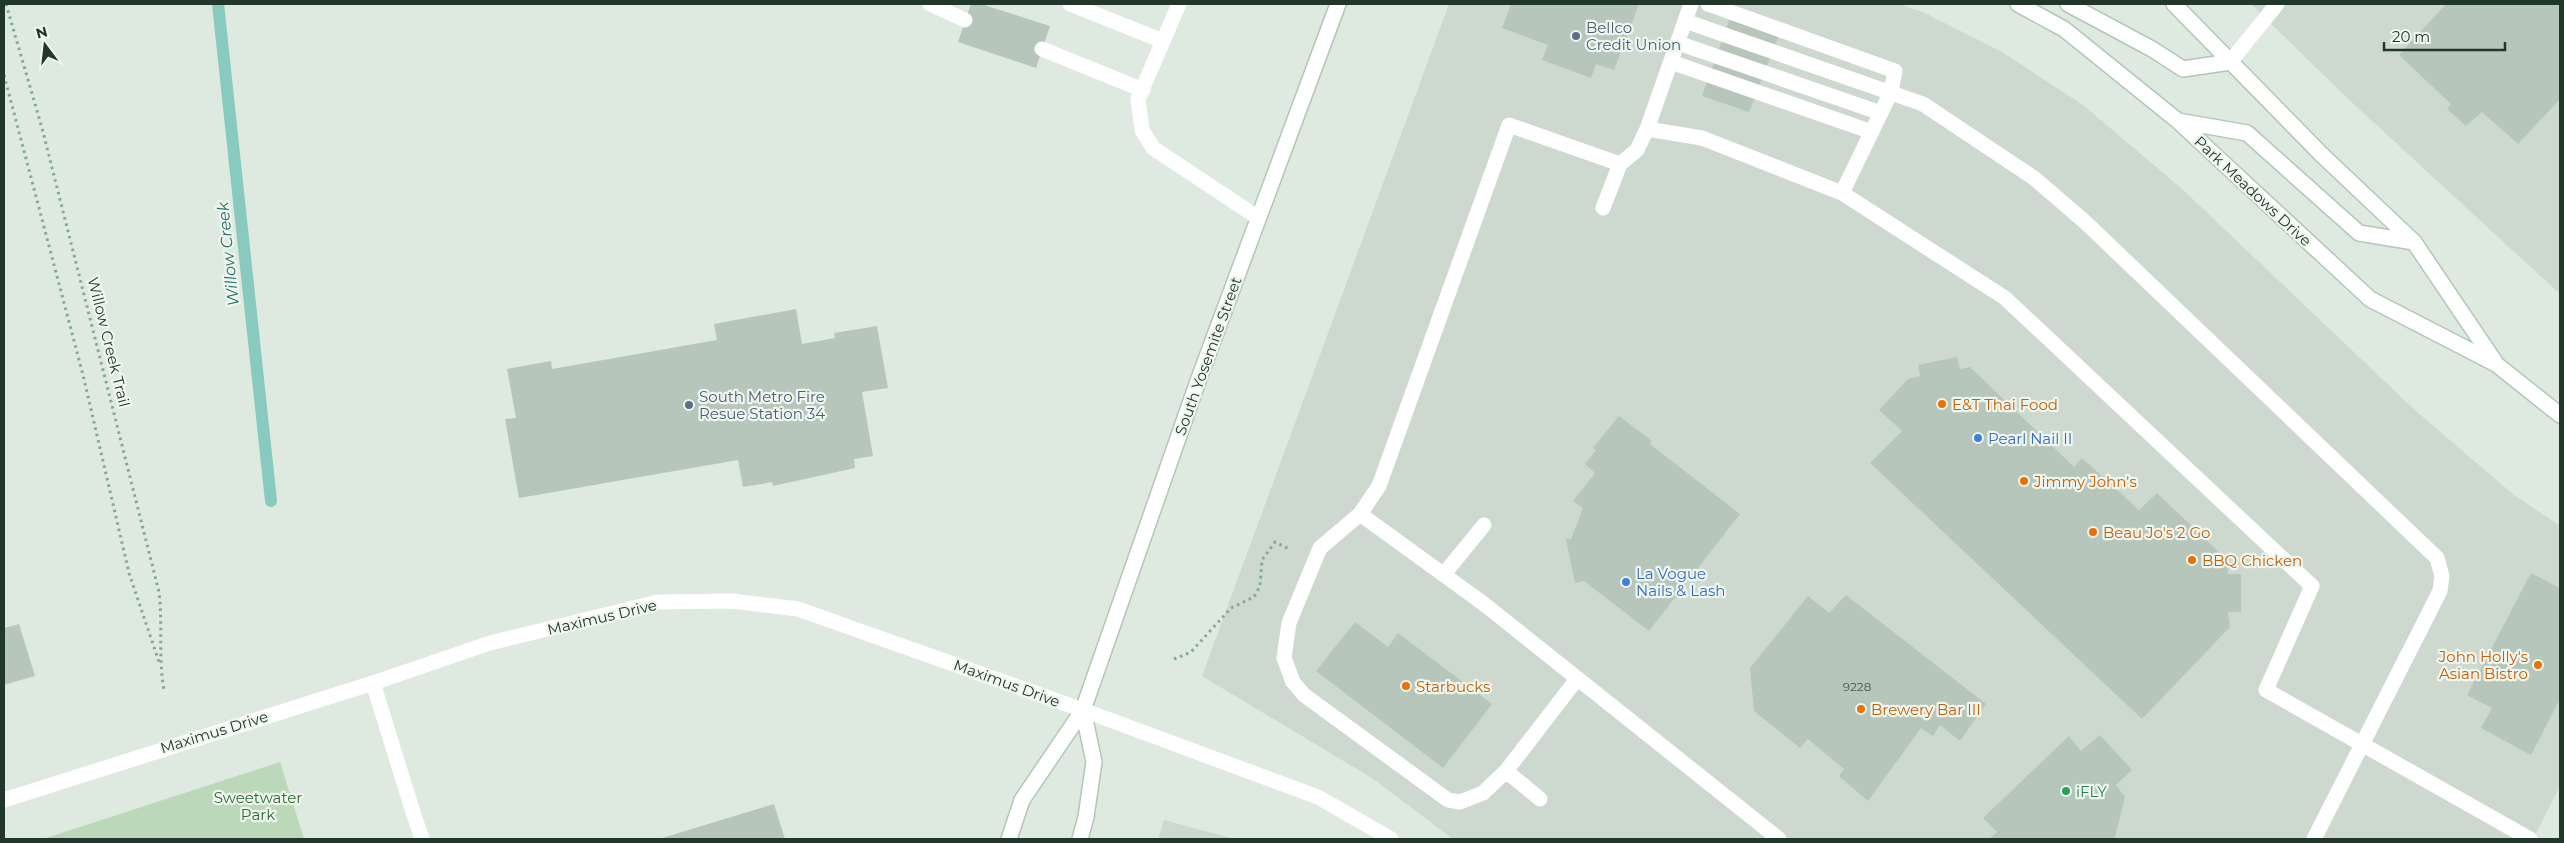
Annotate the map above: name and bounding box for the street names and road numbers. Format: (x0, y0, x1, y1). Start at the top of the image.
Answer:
street label: Park Meadows Drive (2191, 132, 2315, 250)
street label: South Yosemite Street (1170, 274, 1246, 438)
street label: Willow Creek Trail (84, 275, 134, 409)
street label: Maximus Drive (545, 595, 659, 639)
street label: Maximus Drive (951, 655, 1063, 711)
street label: Maximus Drive (158, 707, 270, 757)

